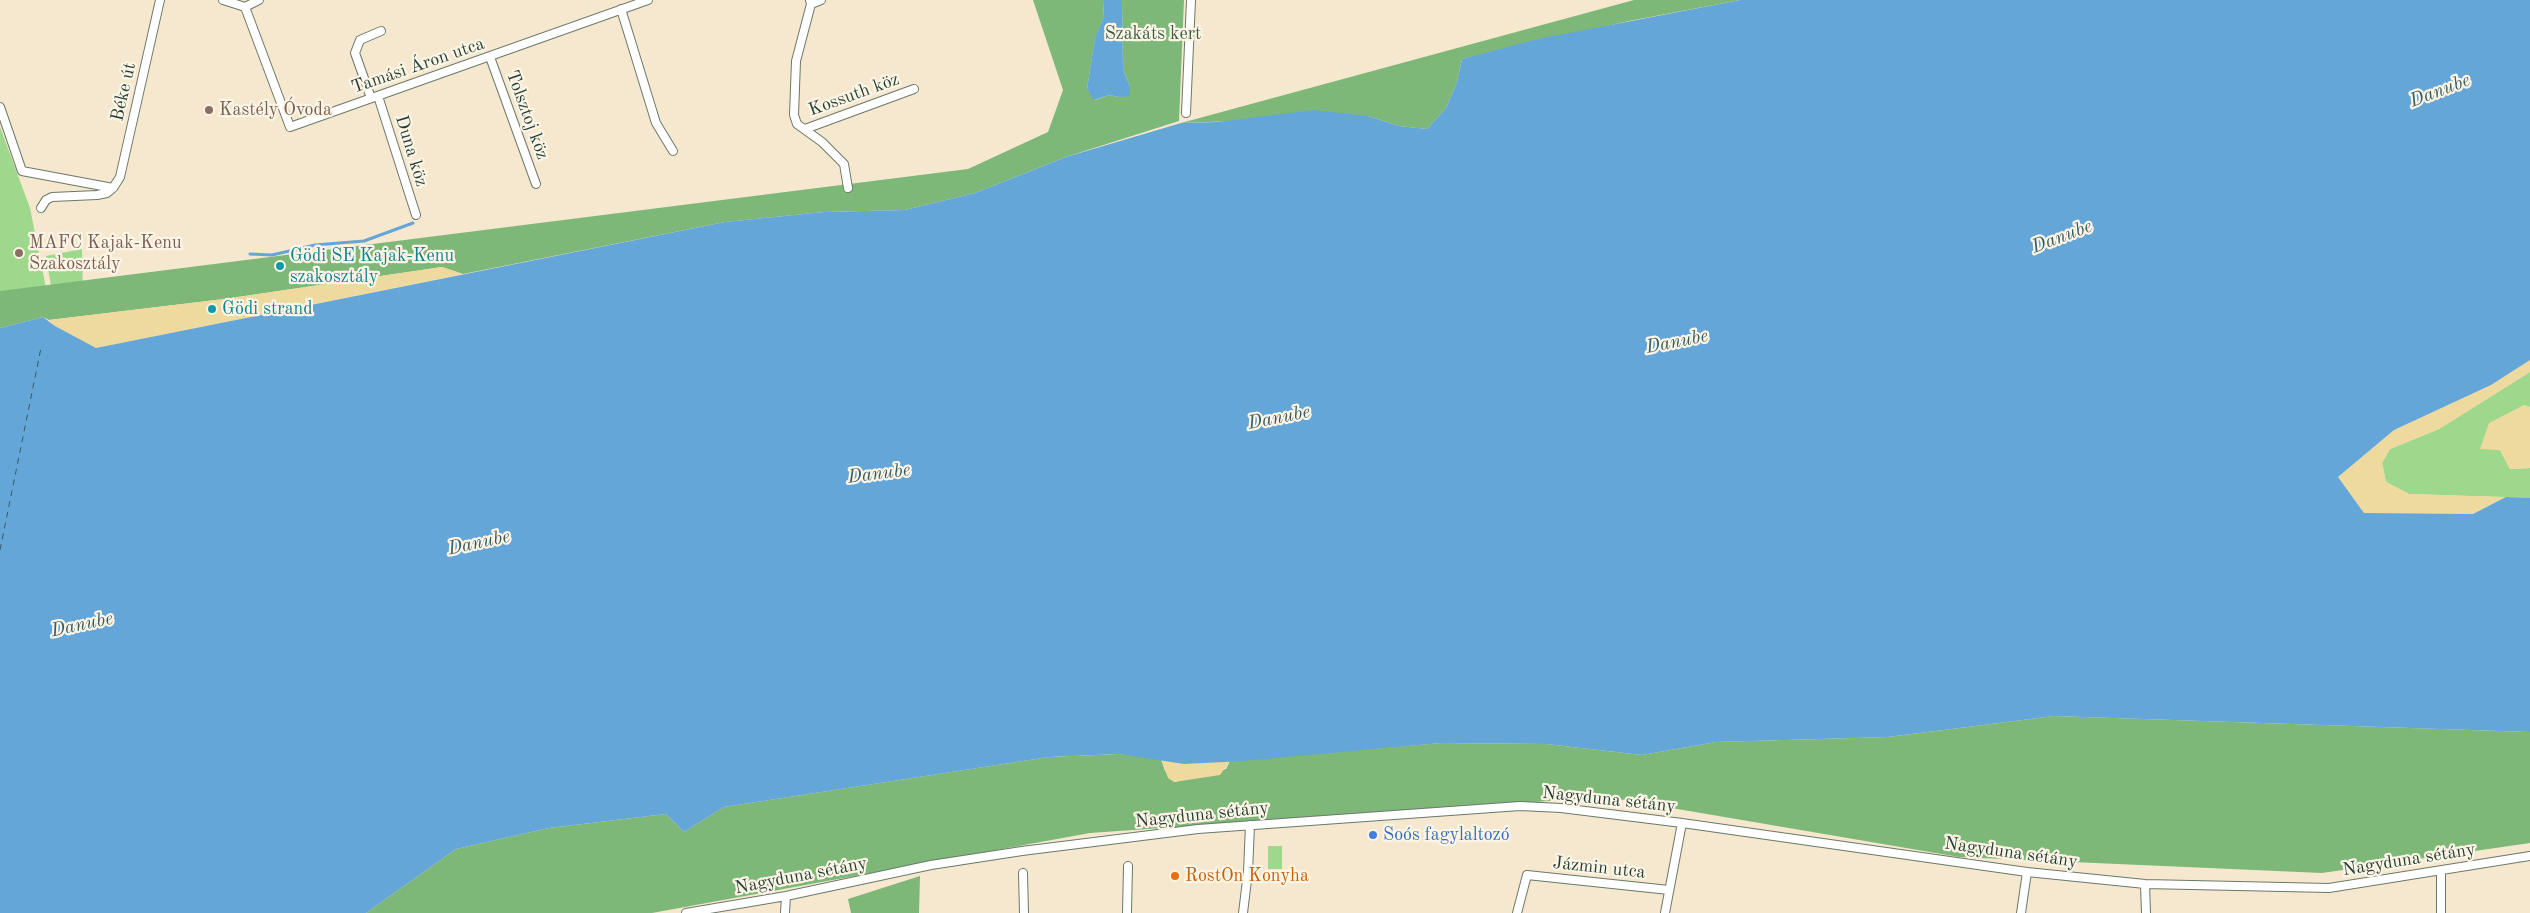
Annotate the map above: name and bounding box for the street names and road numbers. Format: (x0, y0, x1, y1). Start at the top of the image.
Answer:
street label: Tamási Áron utca (349, 33, 487, 99)
street label: Béke út (107, 61, 141, 123)
street label: Tolsztoj köz (501, 67, 553, 163)
street label: Kossuth köz (806, 69, 902, 121)
street label: Duna köz (390, 113, 432, 189)
street label: Nagyduna sétány (1541, 782, 1677, 818)
street label: Nagyduna sétány (1134, 797, 1270, 833)
street label: Nagyduna sétány (1943, 833, 2079, 873)
street label: Nagyduna sétány (2341, 839, 2477, 881)
street label: Jázmin utca (1552, 852, 1646, 884)
street label: Nagyduna sétány (733, 853, 869, 899)

